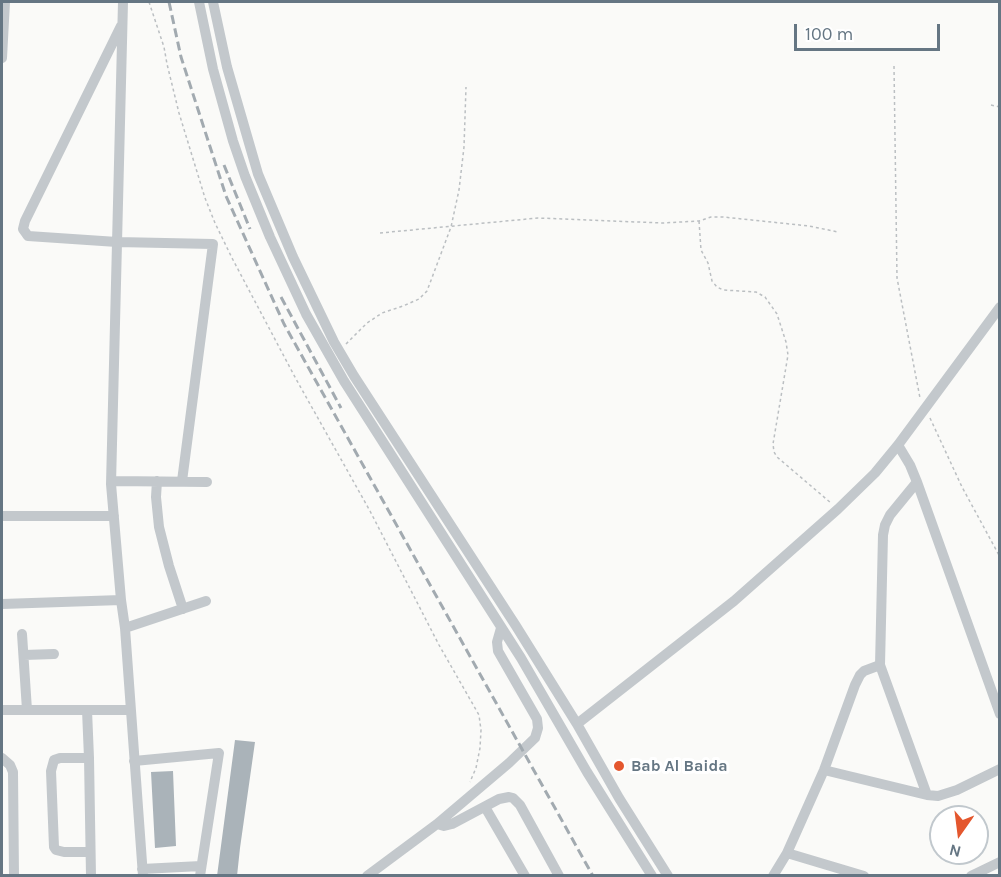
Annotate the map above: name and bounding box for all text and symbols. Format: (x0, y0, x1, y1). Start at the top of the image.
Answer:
scale bar (797, 12, 942, 50)
text: 100 m (805, 23, 853, 45)
place label: Bab Al Baida (631, 756, 728, 776)
marker: Bab Al Baida (612, 759, 626, 773)
north arrow (929, 805, 989, 865)
text: N (947, 840, 963, 862)

